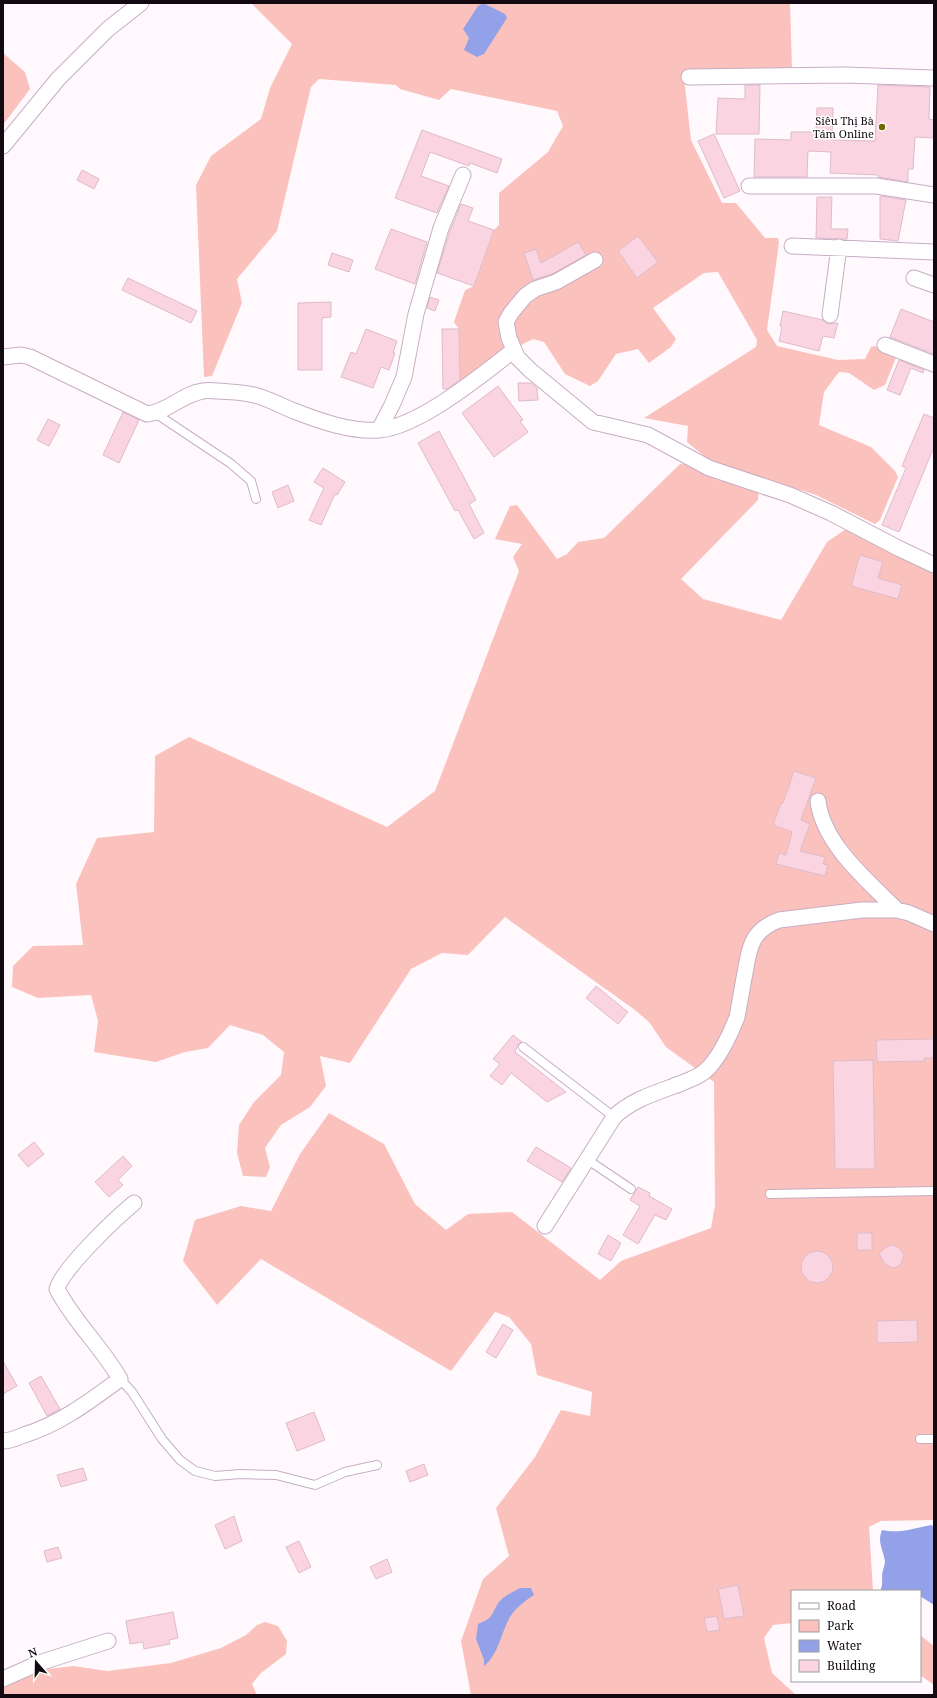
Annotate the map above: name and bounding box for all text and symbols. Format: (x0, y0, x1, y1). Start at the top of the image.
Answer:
place label: Siêu Thị Bà Tám Online (813, 113, 874, 141)
marker: Siêu Thị Bà Tám Online (877, 122, 887, 132)
legend (791, 1590, 921, 1682)
text: Road (827, 1597, 857, 1614)
text: Park (827, 1617, 855, 1634)
text: Water (827, 1637, 862, 1654)
north arrow (16, 1642, 56, 1682)
text: N (26, 1643, 39, 1661)
text: Building (827, 1657, 876, 1674)

